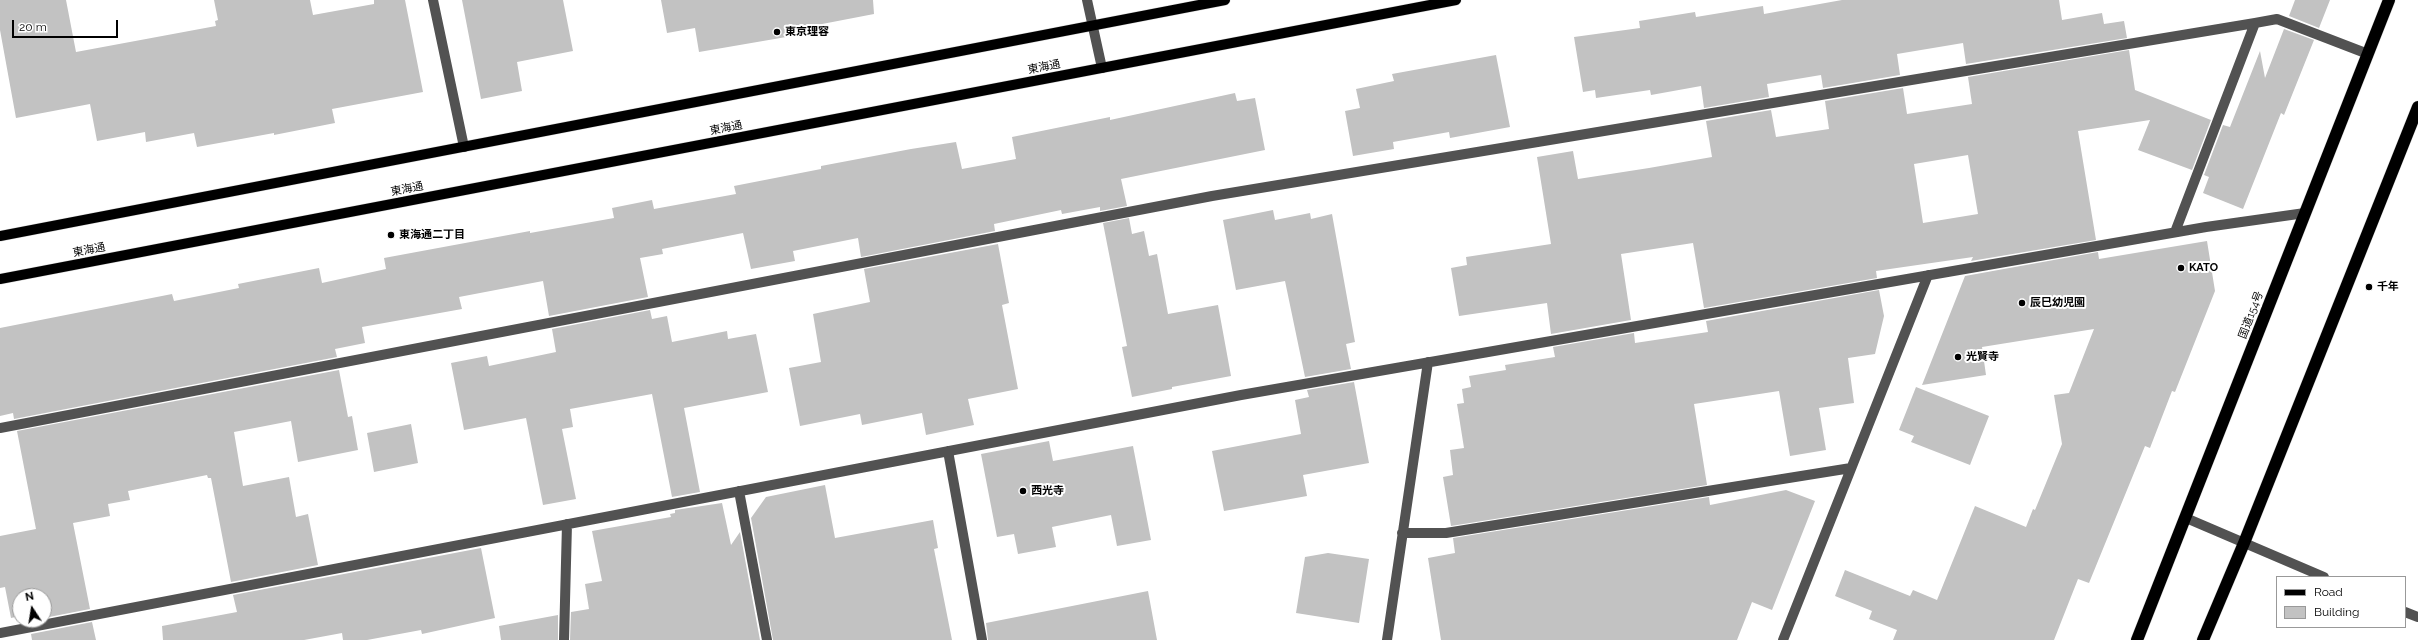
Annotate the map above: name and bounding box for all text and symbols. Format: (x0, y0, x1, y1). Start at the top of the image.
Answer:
scale bar (14, 12, 120, 38)
text: 20 m (19, 20, 47, 34)
place label: 東京理容 (785, 25, 829, 39)
marker: 東京理容 (772, 27, 782, 37)
street label: 東海通 (1027, 57, 1061, 77)
street label: 東海通 (709, 118, 743, 138)
street label: 東海通 (390, 179, 424, 199)
place label: 東海通二丁目 (399, 228, 465, 242)
marker: 東海通二丁目 (386, 230, 396, 240)
street label: 東海通 (72, 240, 106, 260)
place label: KATO (2189, 261, 2218, 275)
marker: KATO (2176, 263, 2186, 273)
place label: 千年 (2377, 280, 2399, 294)
marker: 千年 (2364, 282, 2374, 292)
street label: 国道154号 (2236, 289, 2266, 341)
place label: 辰巳幼児園 (2030, 296, 2085, 310)
marker: 辰巳幼児園 (2017, 298, 2027, 308)
place label: 光賢寺 (1966, 350, 1999, 364)
marker: 光賢寺 (1953, 352, 1963, 362)
place label: 西光寺 (1031, 484, 1064, 498)
marker: 西光寺 (1018, 486, 1028, 496)
legend (2276, 576, 2406, 628)
text: Road (2314, 585, 2343, 599)
north arrow (12, 588, 52, 628)
text: N (24, 590, 35, 604)
text: Building (2314, 605, 2360, 619)

